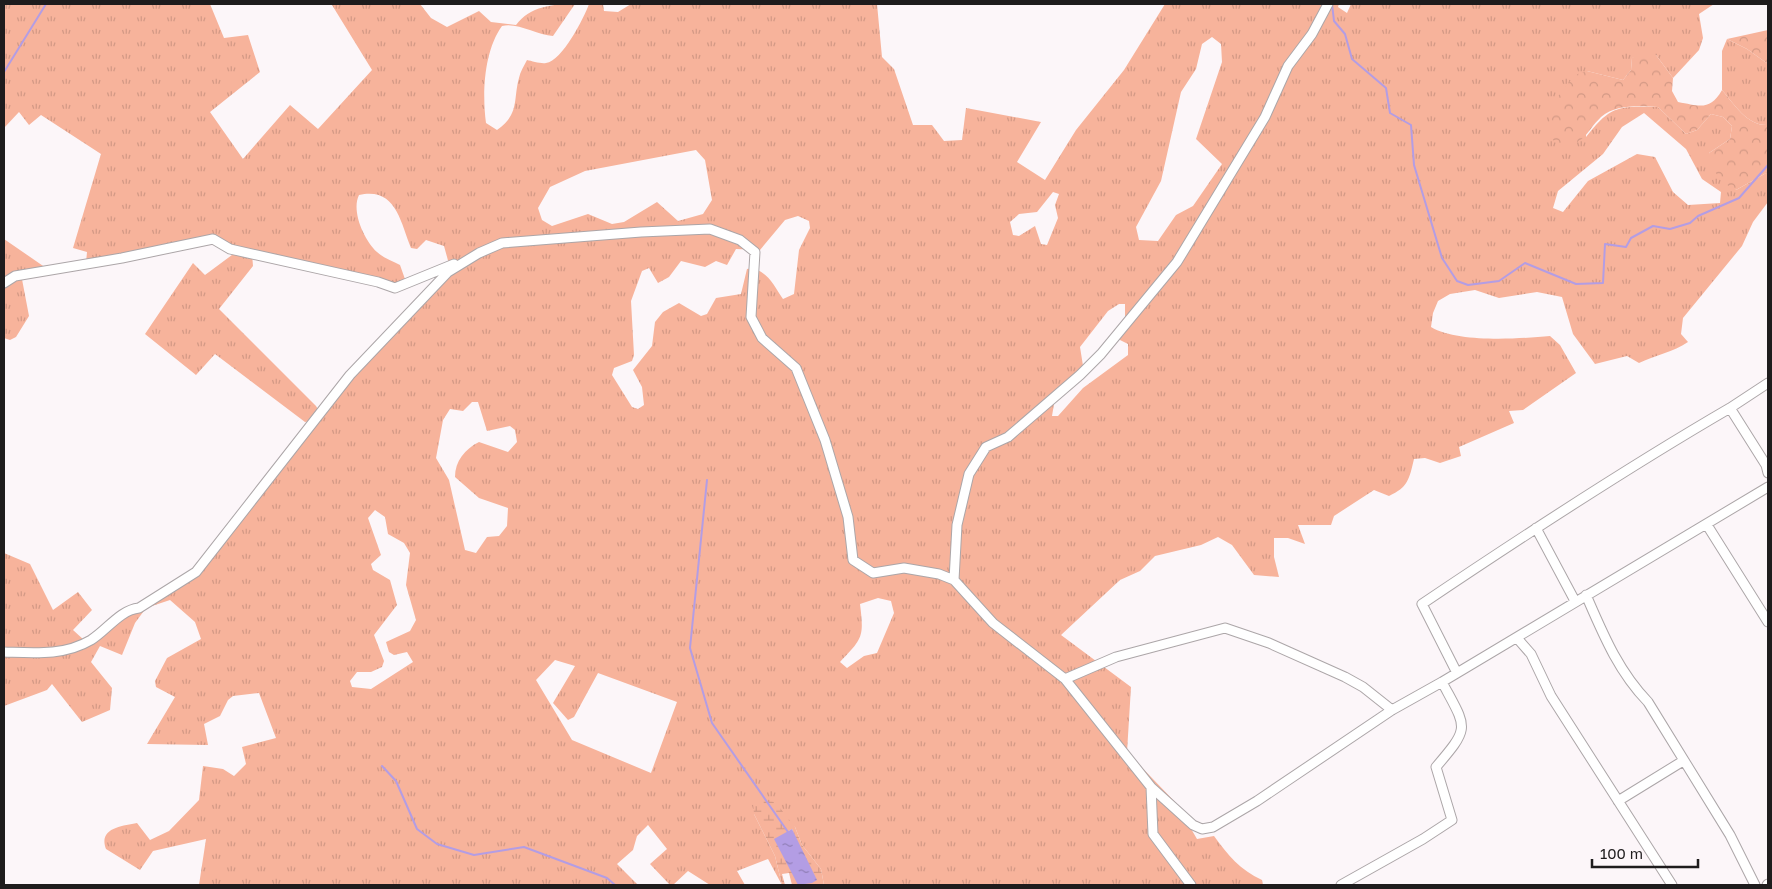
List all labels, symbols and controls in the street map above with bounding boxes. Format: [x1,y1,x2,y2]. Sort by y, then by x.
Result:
scale bar [1592,836,1698,868]
text: 100 m [1600,844,1643,862]

